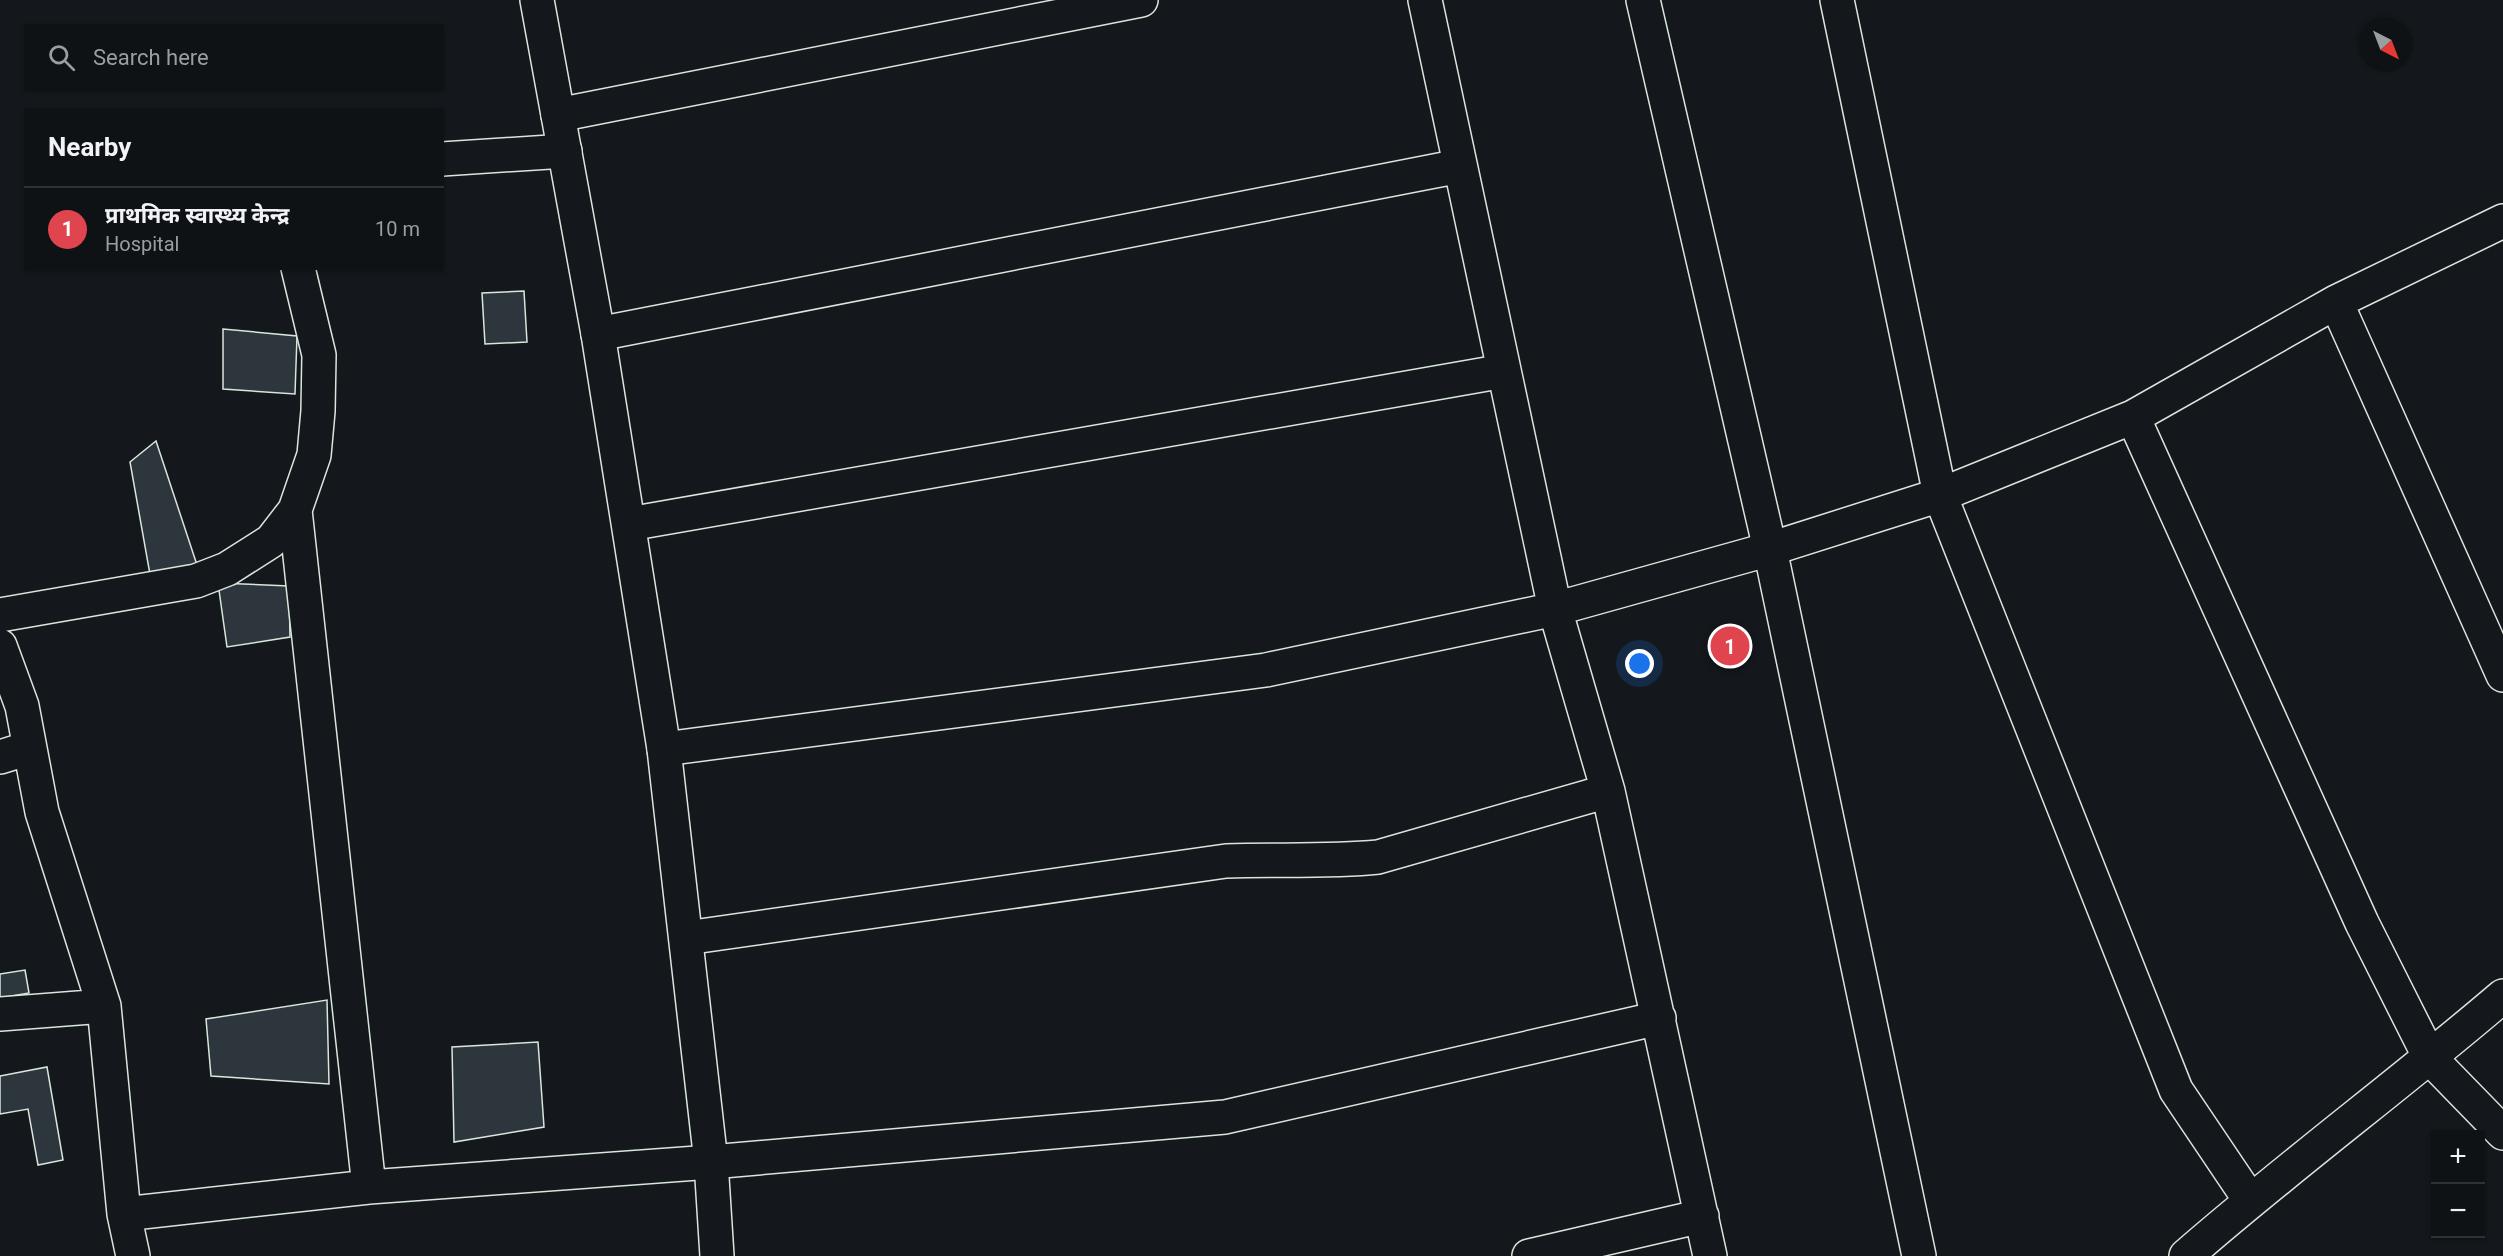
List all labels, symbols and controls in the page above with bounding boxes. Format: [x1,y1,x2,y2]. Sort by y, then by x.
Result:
north arrow [2359,18,2413,72]
search box [24,24,444,90]
icon: search [45,41,78,74]
text: Search here [93,45,209,70]
text: Nearby [48,132,131,162]
text: प्राथमिक स्वास्थ्य केन्द्र [105,203,289,228]
text: 1 [62,217,73,241]
text: 10 m [375,217,420,241]
text: Hospital [105,232,179,256]
pin: 1 [1710,624,1750,668]
your location [1625,649,1654,678]
map controls [2431,1130,2485,1238]
button: + [2431,1130,2485,1184]
button: − [2431,1184,2485,1238]

